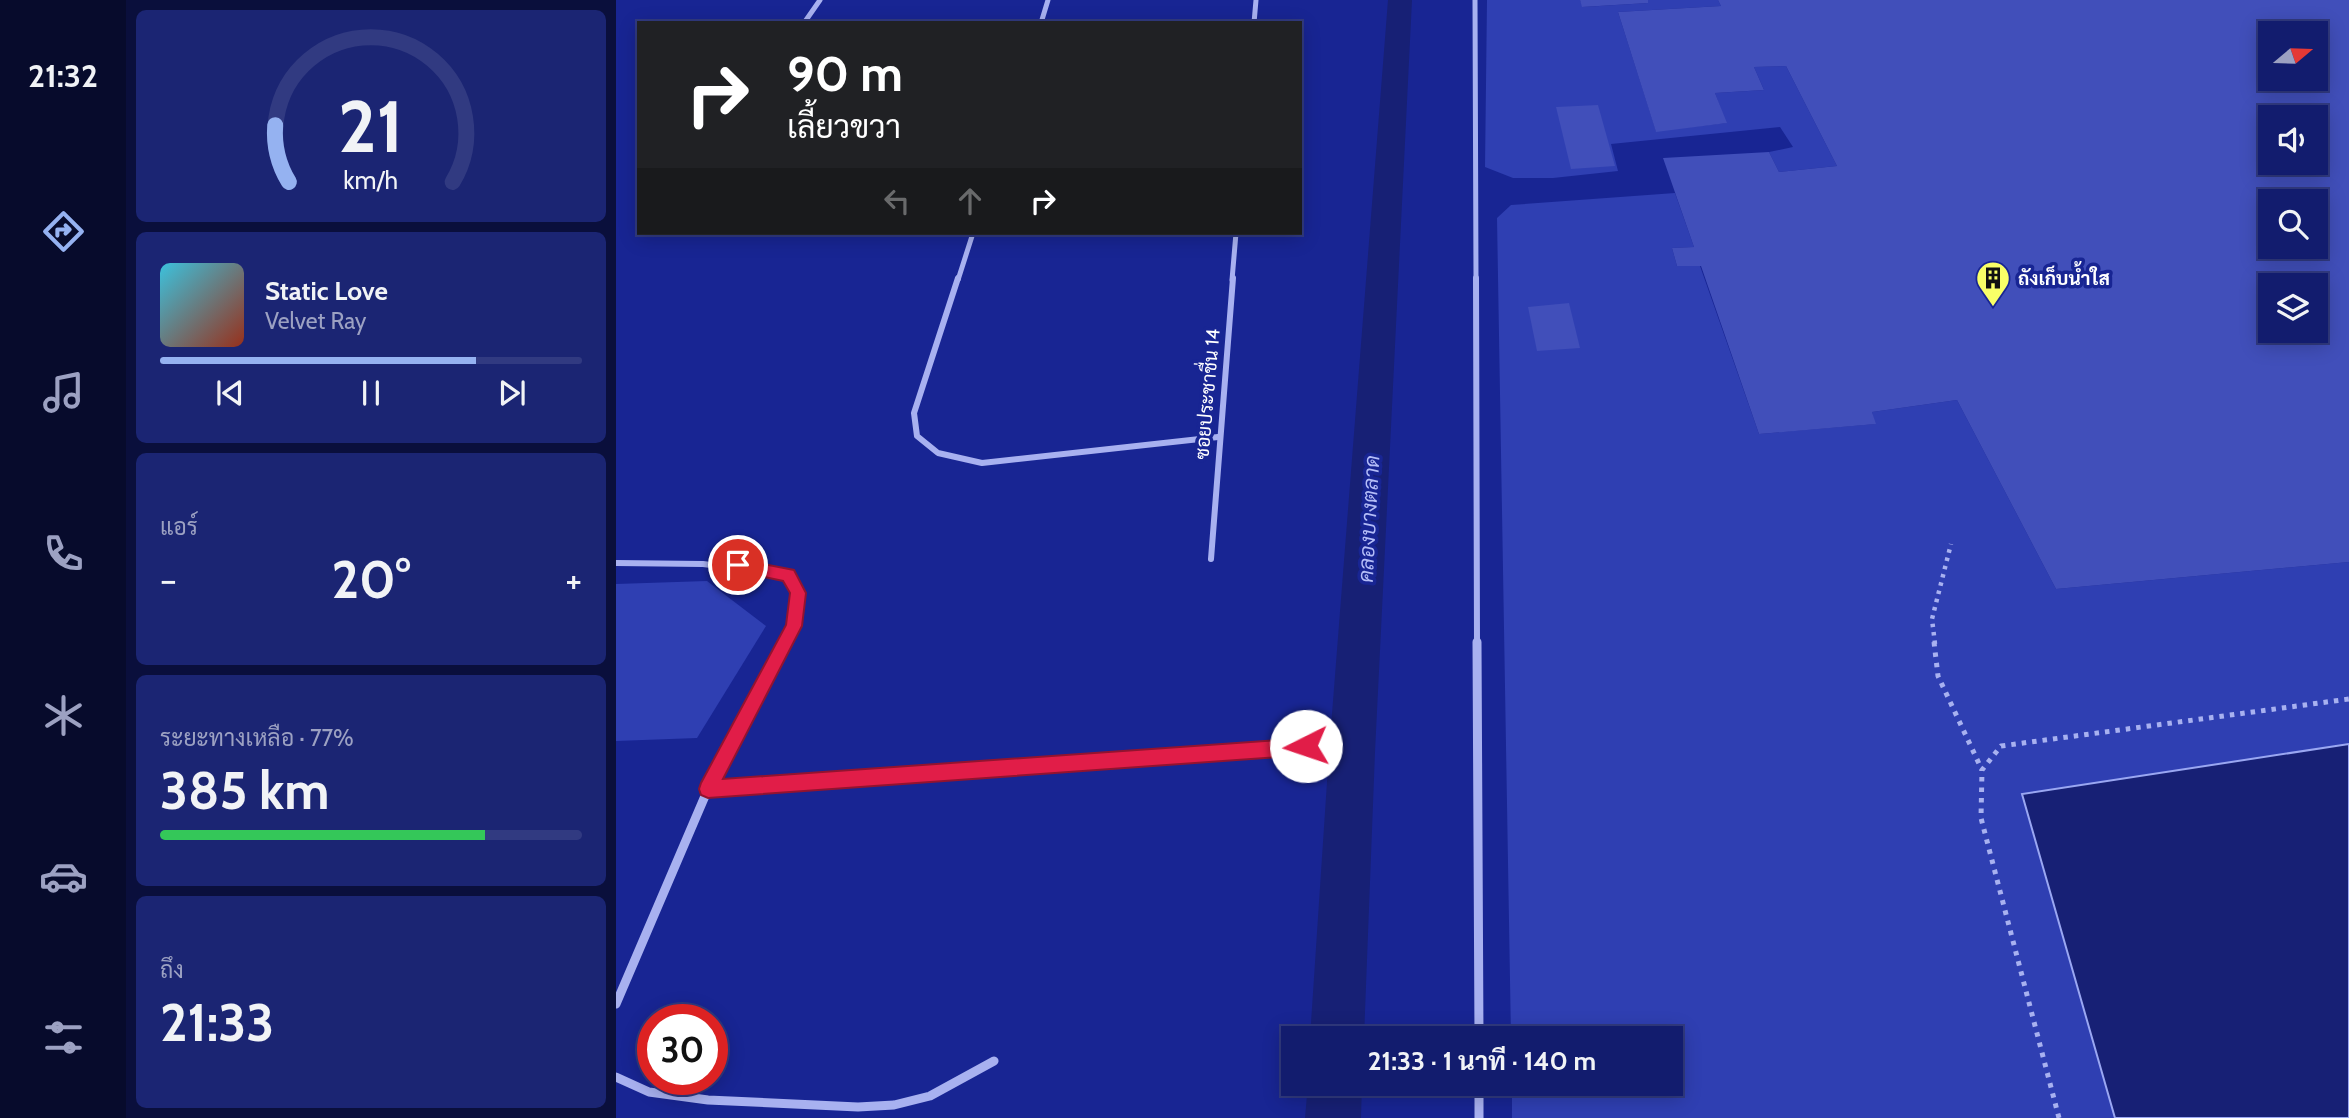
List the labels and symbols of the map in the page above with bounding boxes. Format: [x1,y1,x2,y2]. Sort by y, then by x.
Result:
north arrow [2258,21,2328,91]
building icon: ถังเก็บน้ำใส [1974,259,2012,308]
place label: ถังเก็บน้ำใส [2018,261,2110,290]
street label: ซอยประชาชื่น 14 [1184,327,1225,460]
water label: คลองบางตลาด [1353,455,1384,583]
pin [708,535,768,595]
position arrow [1269,709,1343,783]
speed limit sign: 30 [637,1004,728,1095]

